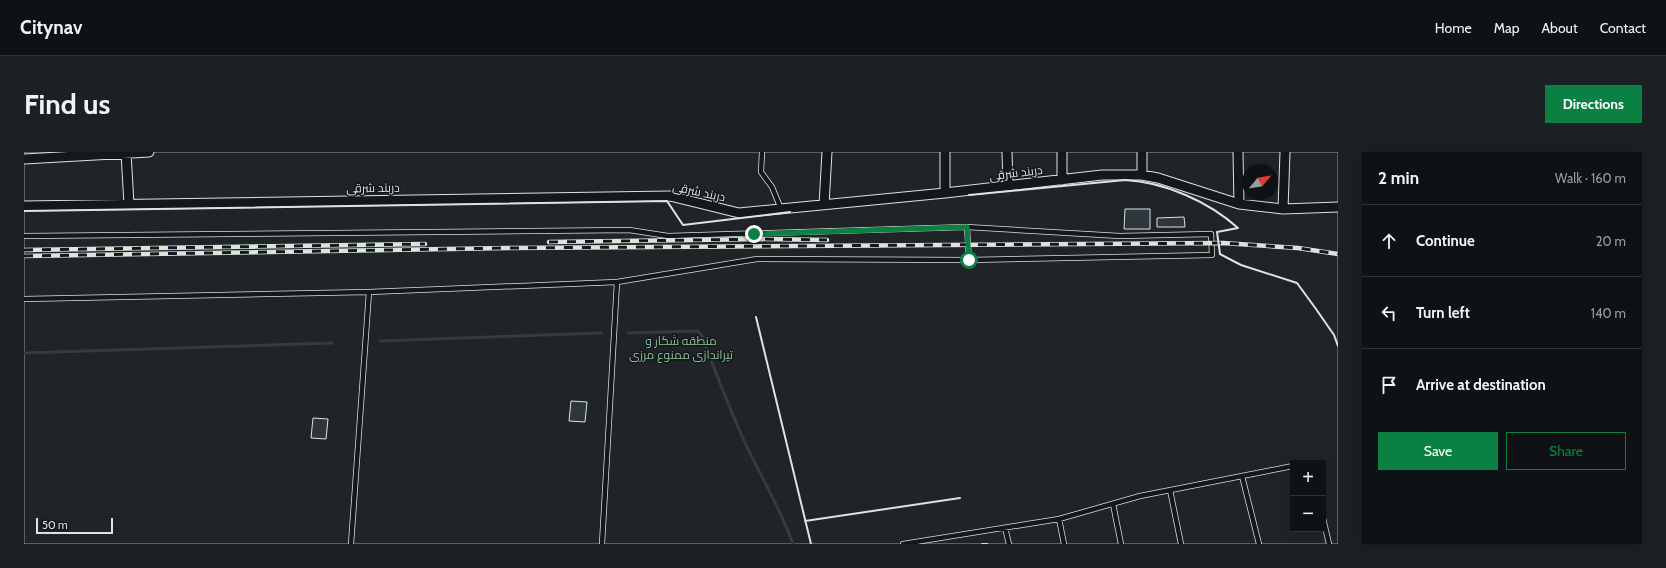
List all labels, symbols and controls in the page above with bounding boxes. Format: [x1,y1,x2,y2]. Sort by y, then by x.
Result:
text: Citynav [20,16,82,39]
text: Home [1435,19,1472,37]
text: Map [1494,19,1519,37]
text: About [1541,19,1578,37]
text: Contact [1600,19,1646,37]
button: Directions [1545,85,1642,123]
text: Find us [24,87,110,121]
street label: دربند شرقی [988,162,1044,183]
north arrow [1242,164,1278,200]
text: 2 min [1378,168,1419,188]
text: Walk · 160 m [1555,170,1626,186]
street label: دربند شرقی [671,179,727,204]
street label: دربند شرقی [346,180,400,195]
route end [745,225,763,243]
icon: ahead [1378,230,1400,252]
text: Continue [1416,232,1475,250]
text: 20 m [1596,233,1626,249]
route start [960,251,978,269]
icon: left [1378,302,1400,324]
text: Turn left [1416,304,1470,322]
text: 140 m [1591,305,1626,321]
park label: منطقه شکار و تیراندازی ممنوع مرزی [629,333,734,363]
icon: arrive [1378,374,1400,396]
text: Arrive at destination [1416,376,1546,394]
button: Save [1378,432,1498,470]
button: Share [1506,432,1626,470]
map controls [1290,460,1326,532]
button: + [1290,460,1326,496]
button: − [1290,496,1326,532]
scale bar [36,516,113,535]
text: 50 m [42,518,68,532]

